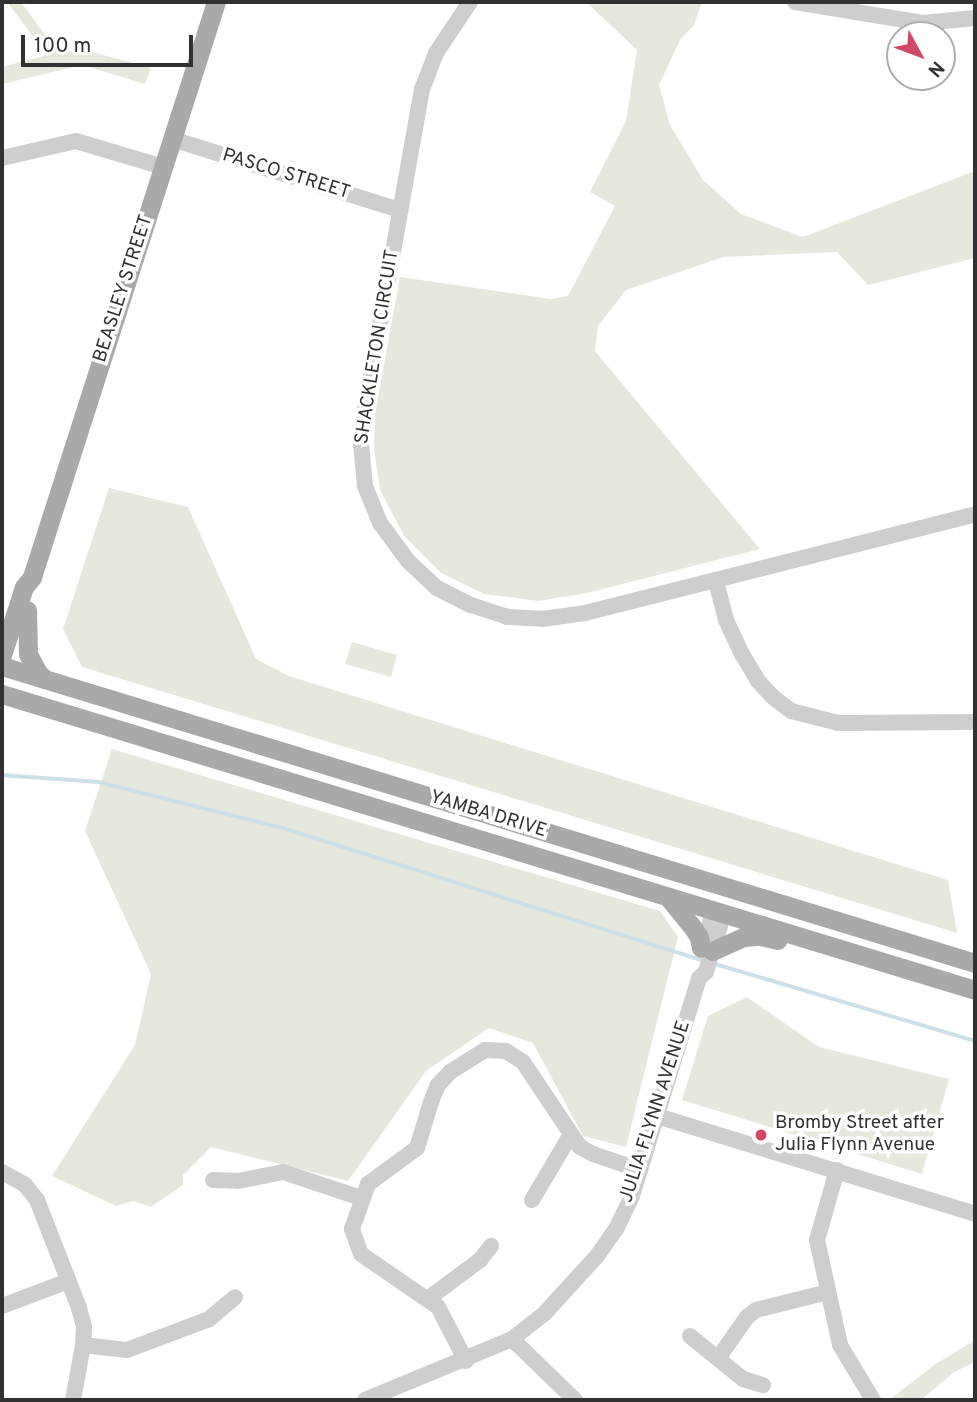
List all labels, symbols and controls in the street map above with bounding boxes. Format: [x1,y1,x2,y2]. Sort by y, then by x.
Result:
scale bar [24,21,196,65]
north arrow [886,21,956,91]
text: 100 m [34,33,91,60]
text: N [922,55,949,81]
street label: PASCO STREET [219,145,353,205]
street label: BEASLEY STREET [89,212,159,366]
street label: SHACKLETON CIRCUIT [351,248,405,446]
street label: YAMBA DRIVE [426,786,550,844]
street label: JULIA FLYNN AVENUE [616,1017,696,1207]
place label: Bromby Street after Julia Flynn Avenue [775,1113,944,1157]
marker: Bromby Street after Julia Flynn Avenue [753,1127,769,1143]

